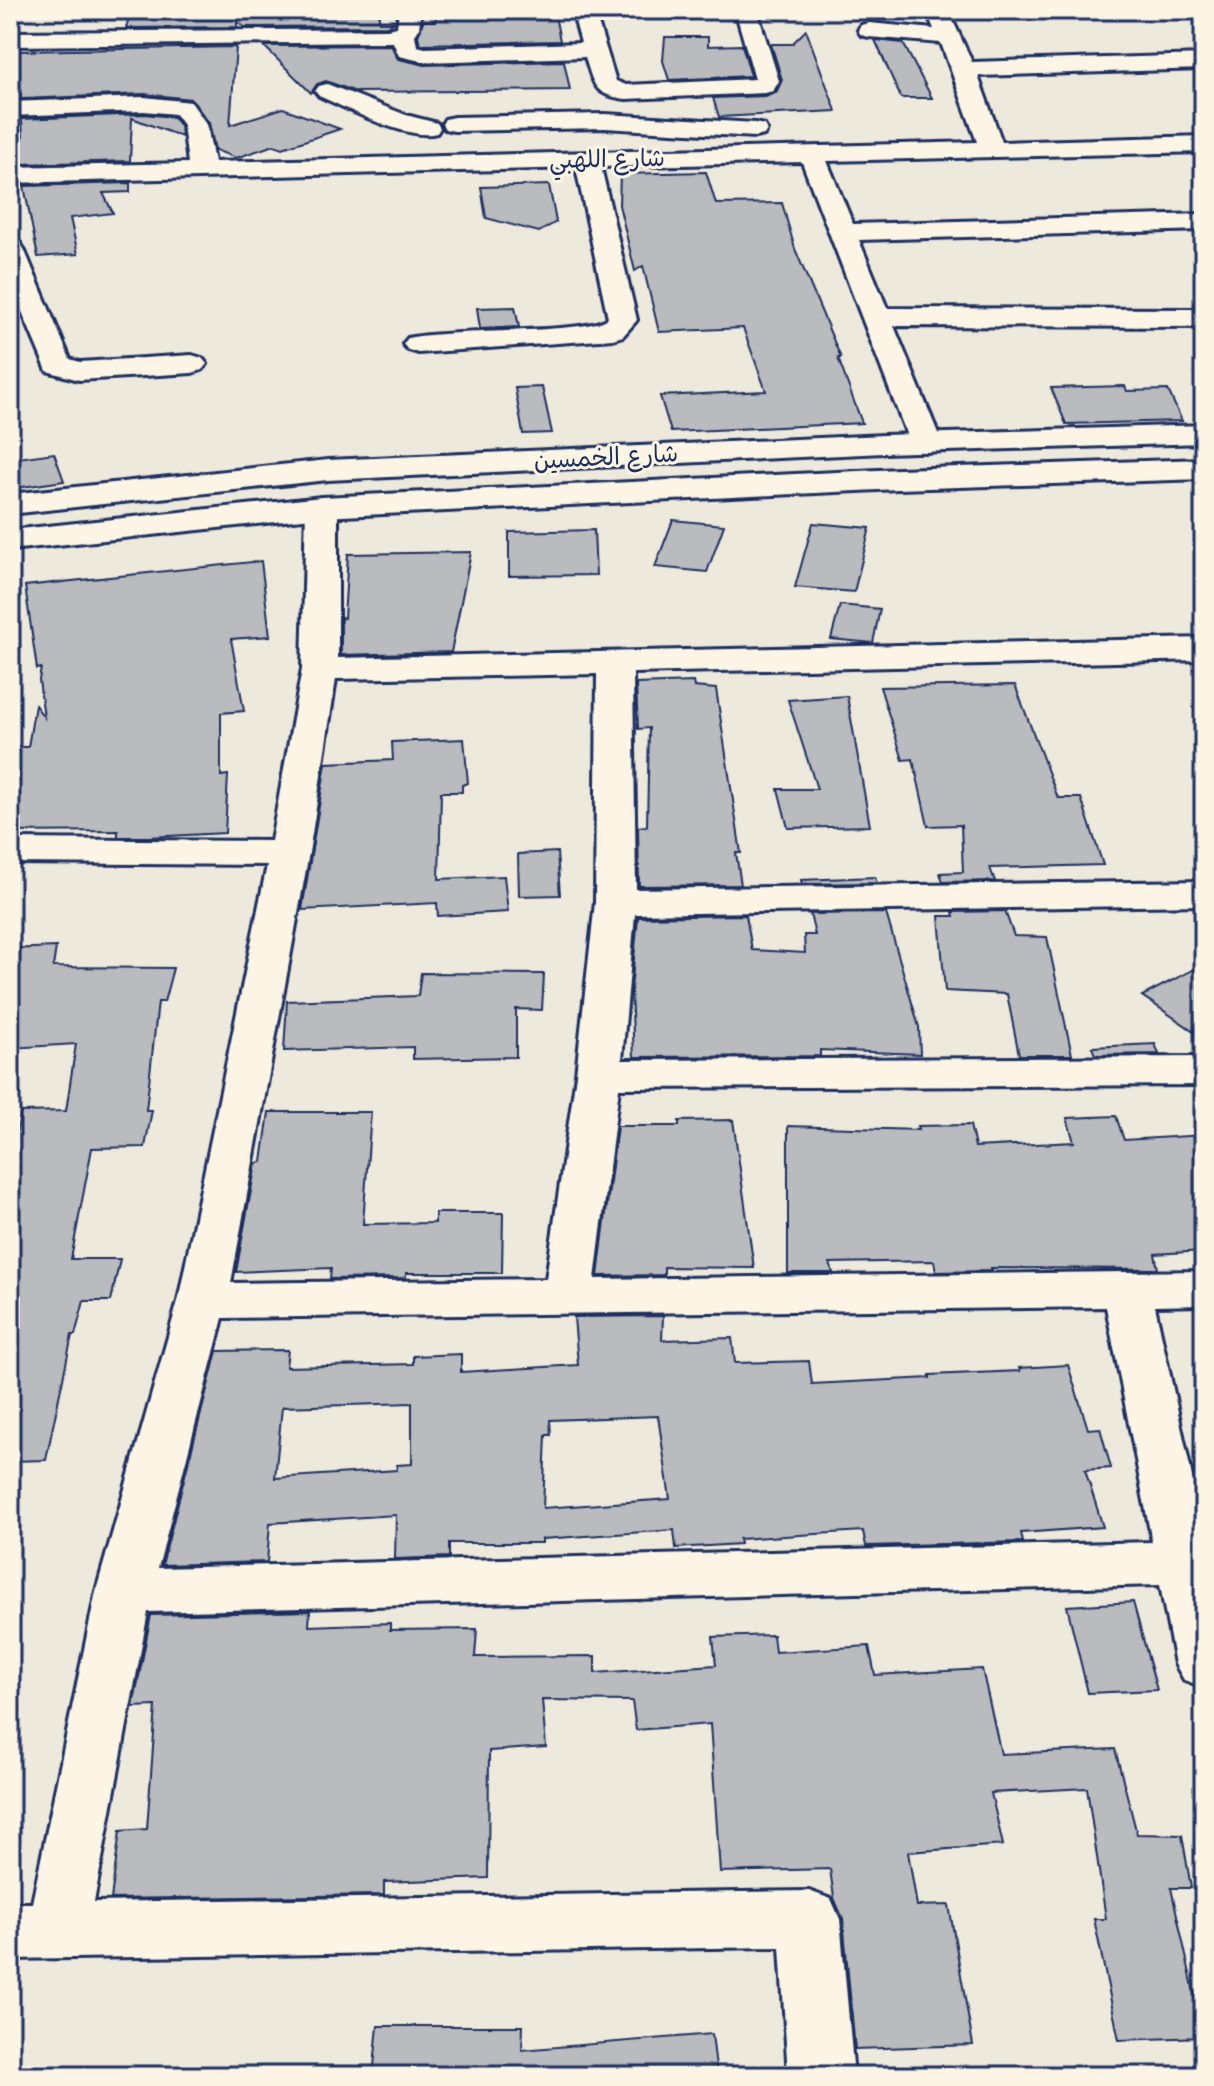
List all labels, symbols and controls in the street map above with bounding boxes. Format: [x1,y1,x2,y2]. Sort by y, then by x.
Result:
street label: شارع اللهبي [549,137,665,181]
street label: شارع الخمسين [533,432,679,482]

